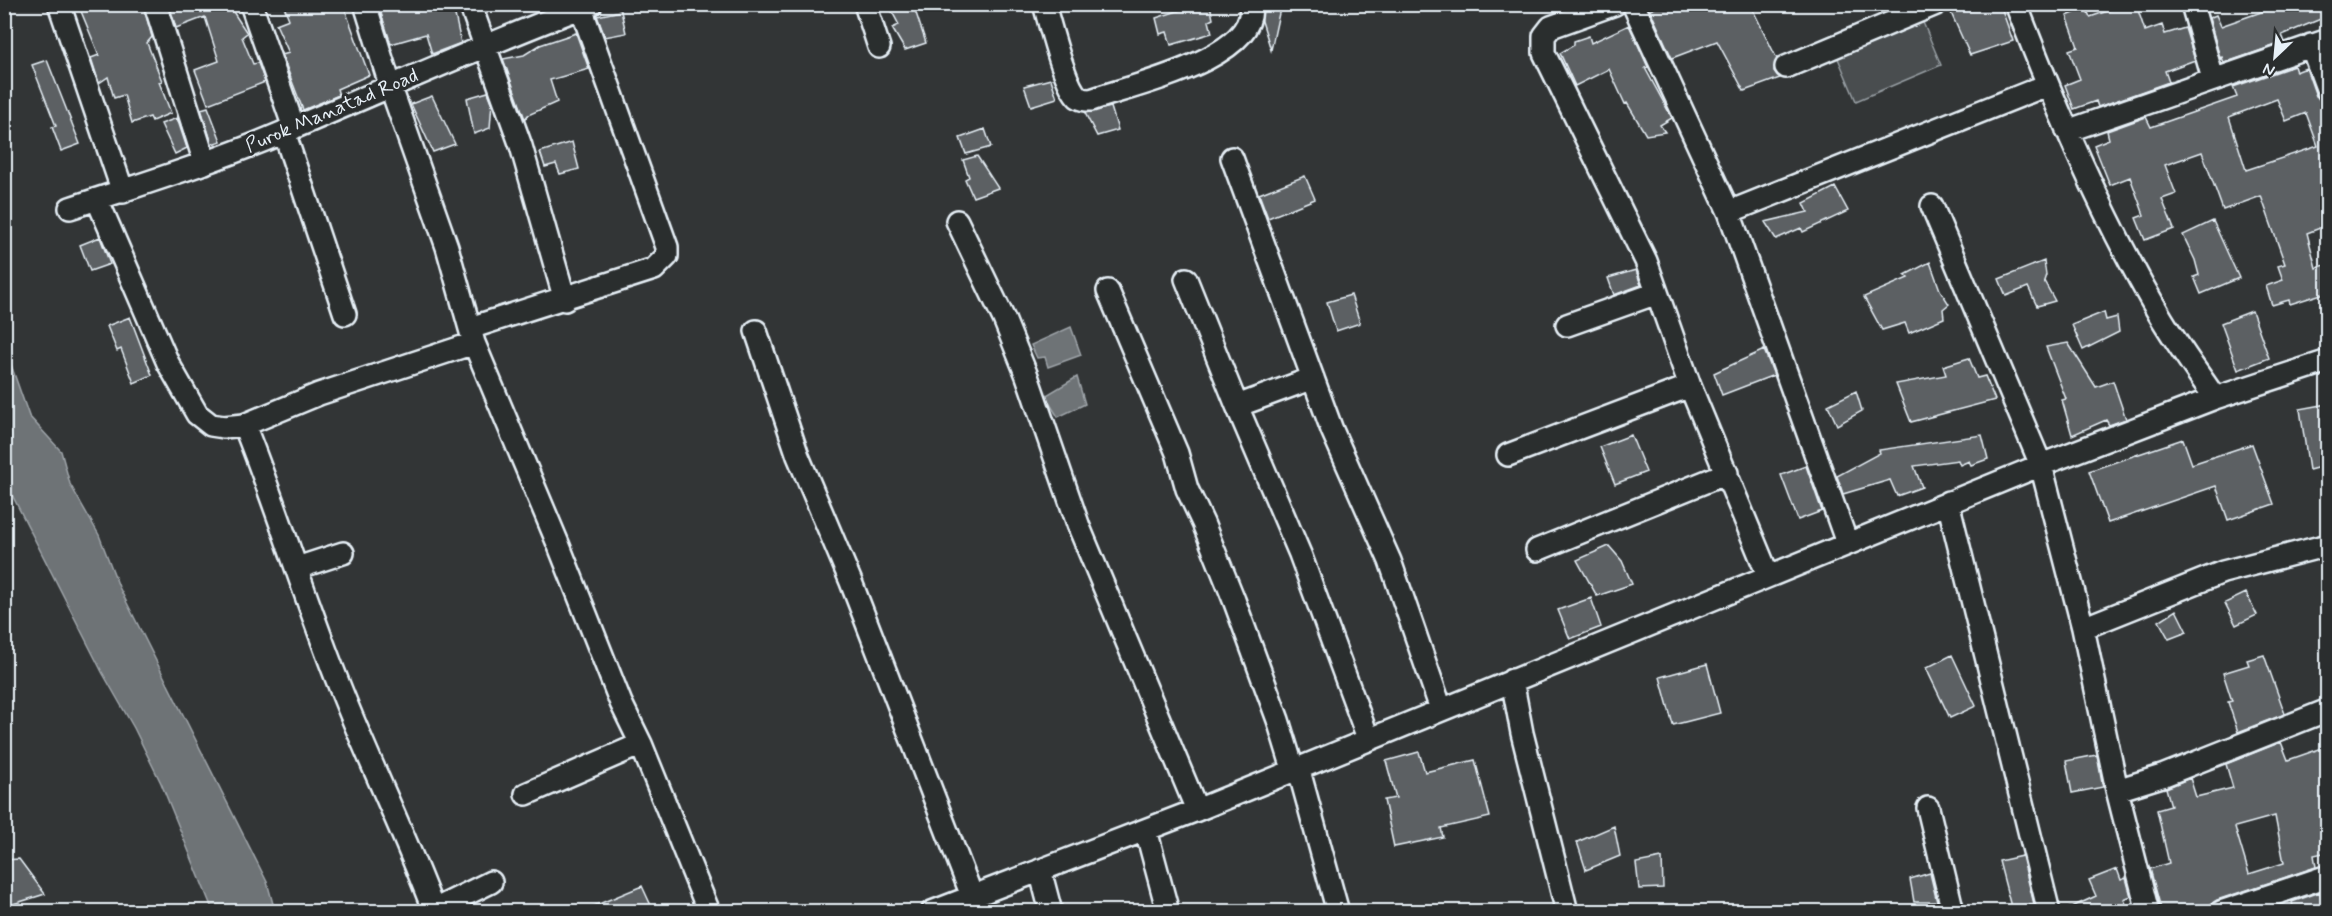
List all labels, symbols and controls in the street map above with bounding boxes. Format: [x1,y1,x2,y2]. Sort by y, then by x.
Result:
north arrow [2245,27,2305,87]
text: N [2260,57,2278,81]
street label: Purok Manatad Road [241,62,423,160]

